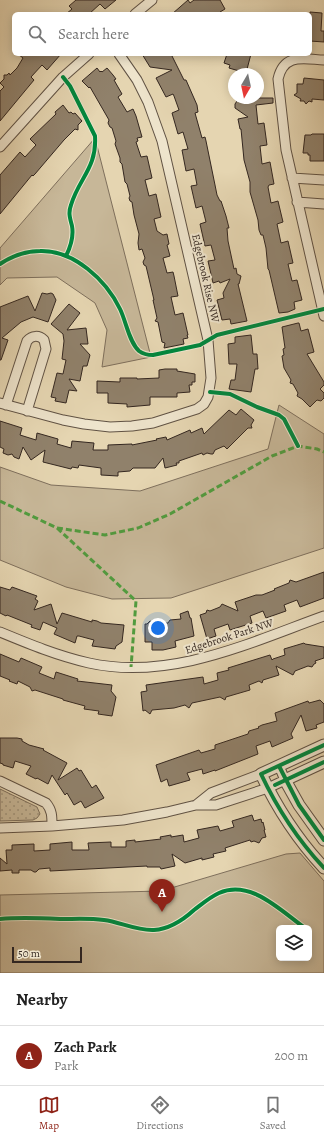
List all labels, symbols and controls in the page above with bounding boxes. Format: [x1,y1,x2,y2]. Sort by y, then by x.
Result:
search box [12,12,312,56]
icon: search [26,23,48,45]
text: Search here [58,24,129,44]
north arrow [228,68,264,104]
street label: Edgebrook Rise NW [188,232,223,325]
street label: Edgebrook Park NW [183,615,276,658]
your location [148,618,168,638]
pin: A [149,879,175,912]
map controls [276,925,312,961]
button: layers [276,925,312,961]
scale bar [12,945,82,964]
text: 50 m [18,946,40,961]
text: Nearby [16,988,67,1011]
text: Zach Park [54,1037,116,1057]
text: A [25,1047,33,1064]
text: 200 m [275,1047,308,1064]
text: Park [54,1057,78,1074]
tab: Map [38,1094,60,1133]
tab: Directions [136,1094,184,1133]
tab: Saved [260,1094,286,1133]

